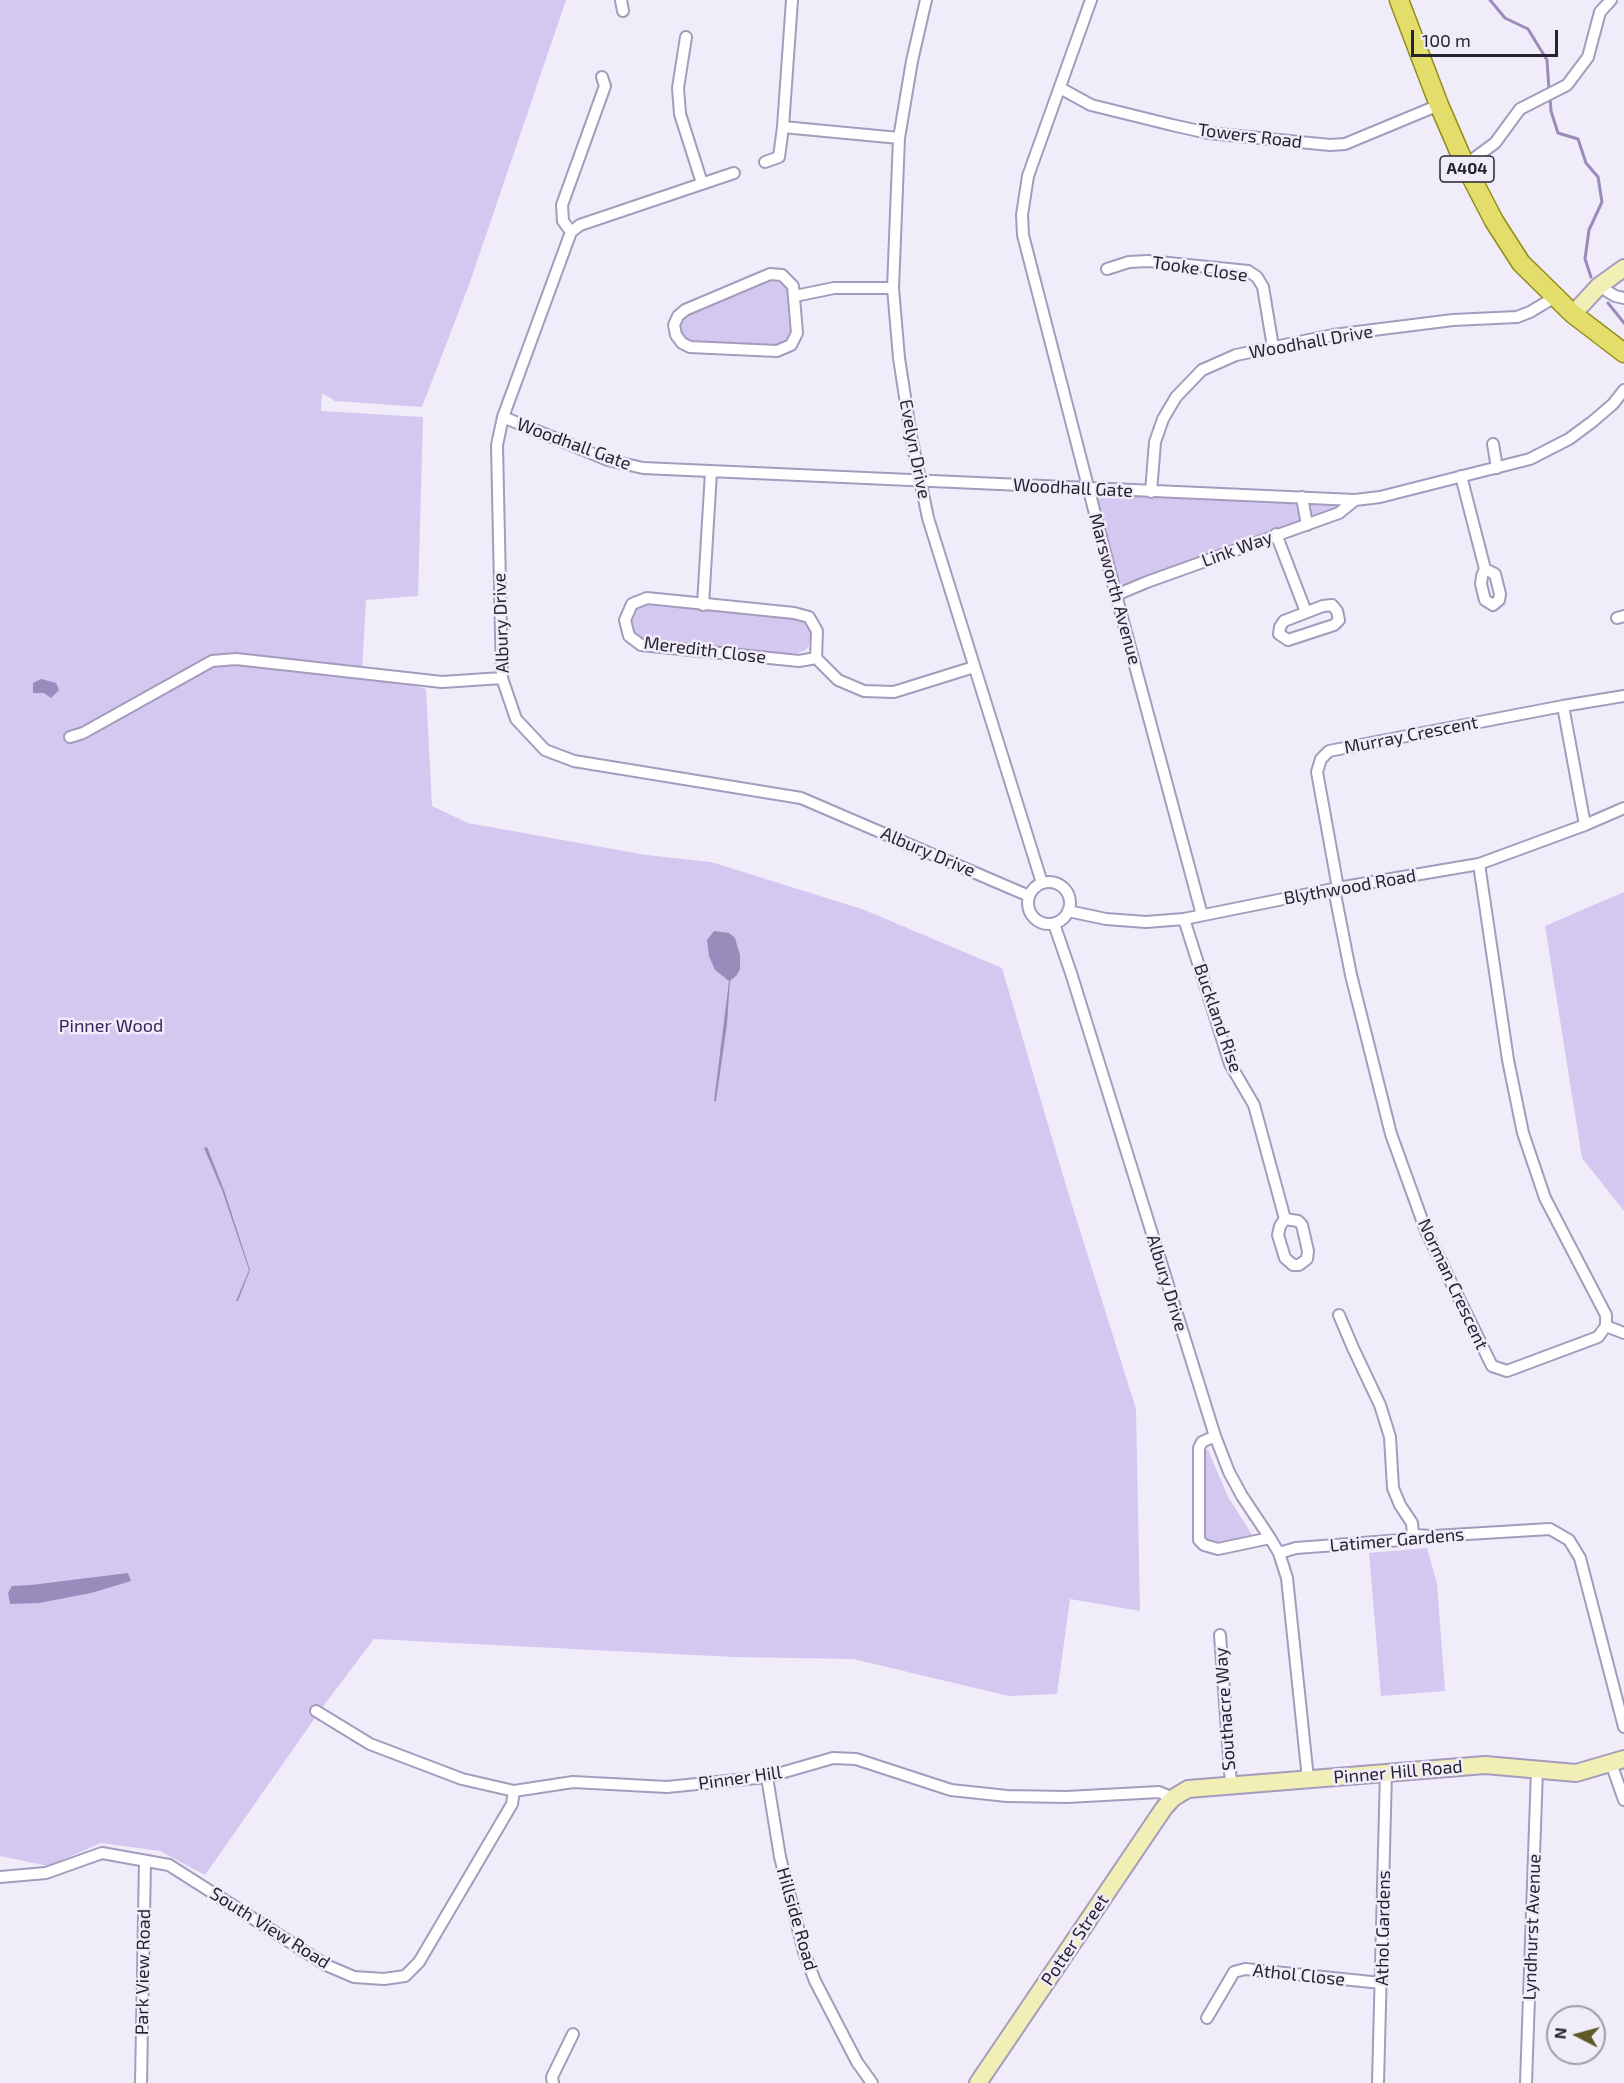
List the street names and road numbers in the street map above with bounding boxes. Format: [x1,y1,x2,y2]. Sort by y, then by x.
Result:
street label: Towers Road [1197,119,1303,153]
road number: A404 [1440,156,1494,182]
street label: Tooke Close [1151,252,1249,286]
street label: Woodhall Drive [1247,320,1375,364]
street label: Evelyn Drive [895,397,935,501]
street label: Woodhall Gate [514,413,634,475]
street label: Woodhall Gate [1012,474,1134,502]
street label: Marsworth Avenue [1084,511,1146,667]
street label: Link Way [1199,526,1275,572]
street label: Albury Drive [488,572,514,674]
street label: Meredith Close [643,632,767,668]
street label: Murray Crescent [1342,711,1480,759]
street label: Albury Drive [878,822,978,882]
street label: Blythwood Road [1282,865,1418,909]
street label: Buckland Rise [1189,961,1247,1075]
street label: Norman Crescent [1413,1215,1493,1353]
street label: Albury Drive [1142,1232,1192,1334]
street label: Latimer Gardens [1329,1523,1465,1557]
street label: Southacre Way [1210,1647,1240,1771]
street label: Pinner Hill Road [1333,1756,1463,1788]
street label: Pinner Hill [697,1761,783,1795]
street label: Lyndhurst Avenue [1519,1853,1545,2001]
street label: Hillside Road [772,1865,822,1973]
street label: Athol Gardens [1371,1870,1395,1986]
street label: South View Road [206,1882,334,1974]
street label: Potter Street [1037,1890,1113,1990]
street label: Park View Road [131,1909,155,2035]
street label: Athol Close [1252,1959,1346,1991]

